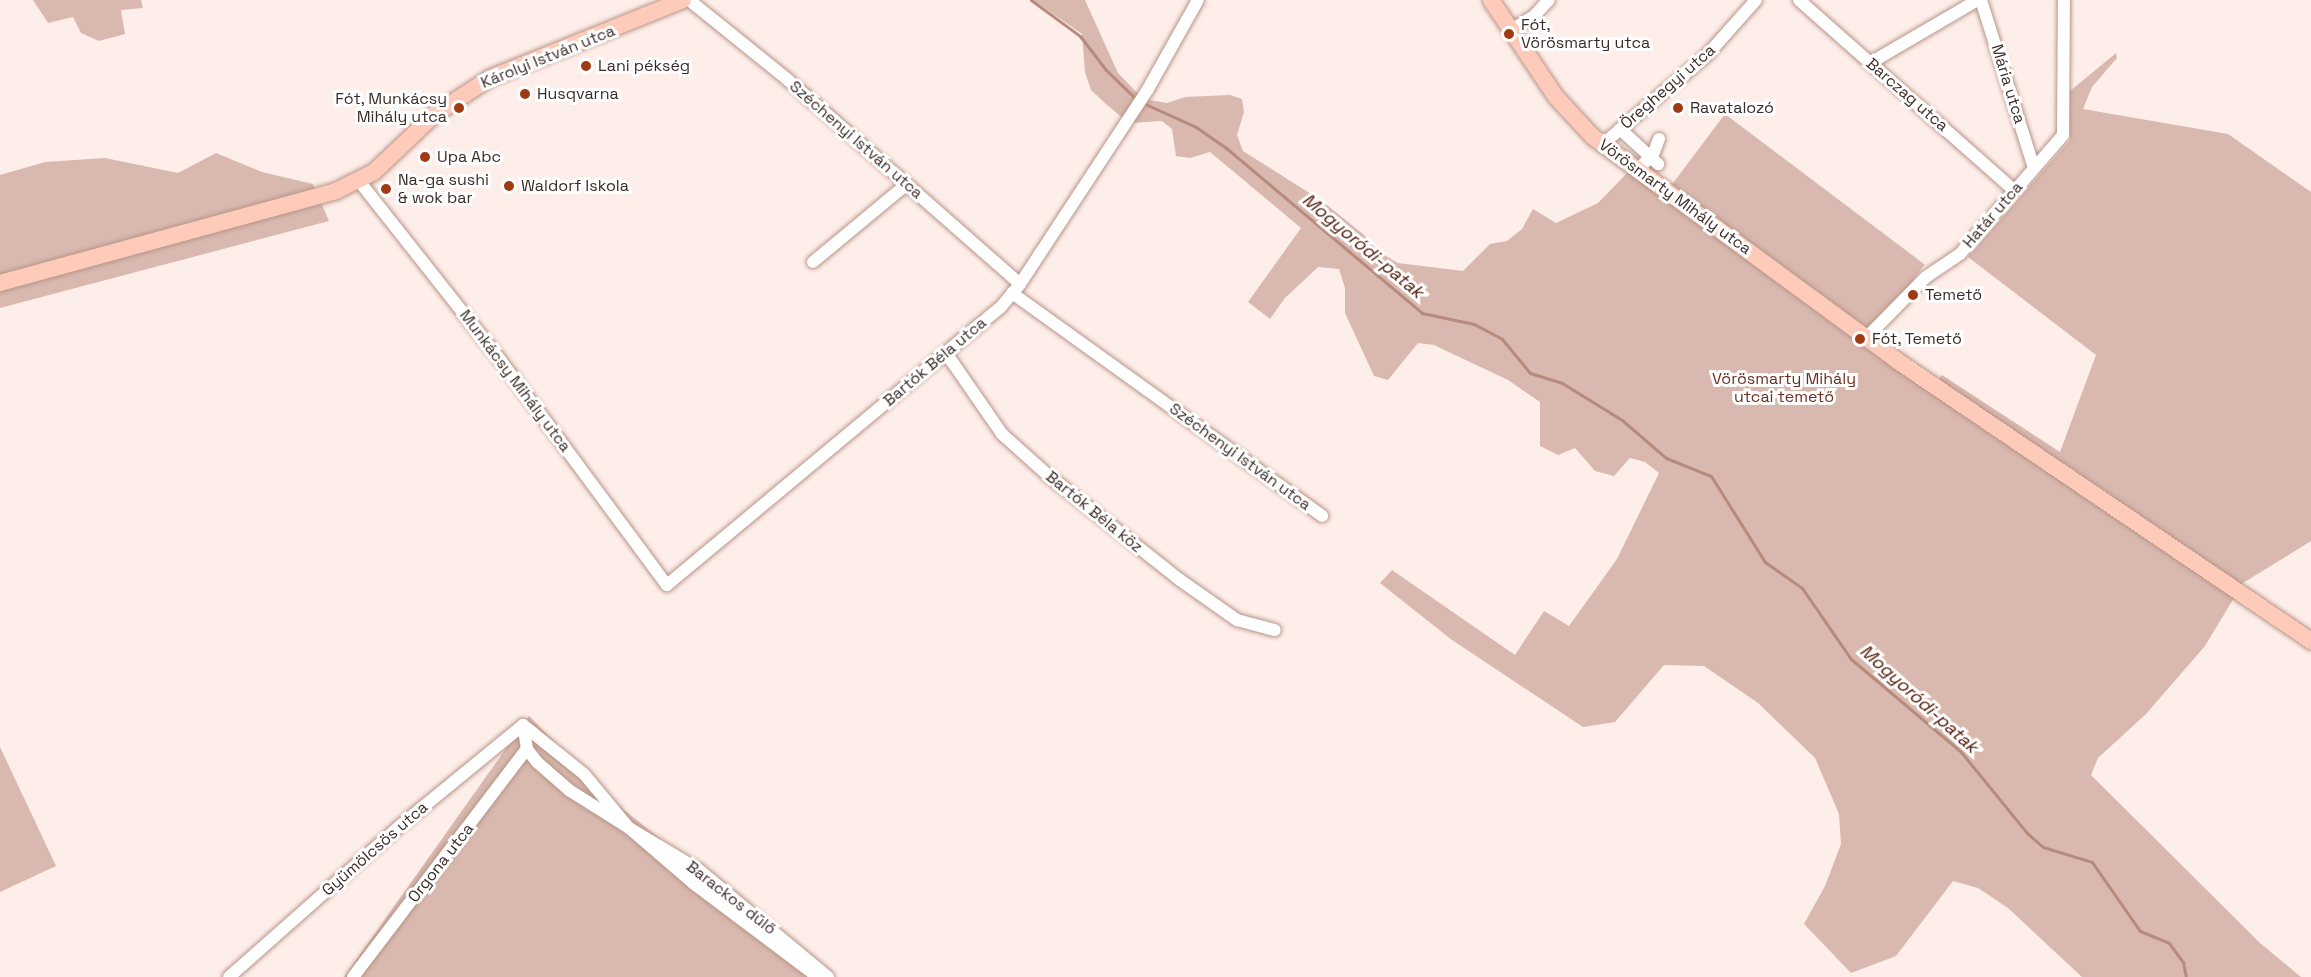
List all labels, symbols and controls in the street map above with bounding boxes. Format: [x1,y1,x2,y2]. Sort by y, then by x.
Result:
place label: Fót, Vörösmarty utca [1521,15,1650,53]
street label: Károlyi István utca [478,21,618,93]
marker: Fót, Vörösmarty utca [1502,27,1516,41]
street label: Öreghegyi utca [1617,41,1719,133]
street label: Mária utca [1987,42,2029,126]
street label: Barczag utca [1862,54,1952,136]
place label: Lani pékség [598,56,690,76]
marker: Lani pékség [579,59,593,73]
street label: Széchenyi István utca [785,77,927,203]
place label: Husqvarna [537,84,619,104]
marker: Husqvarna [518,87,532,101]
place label: Fót, Munkácsy Mihály utca [335,89,447,127]
place label: Ravatalozó [1690,98,1774,118]
marker: Fót, Munkácsy Mihály utca [452,101,466,115]
marker: Ravatalozó [1671,101,1685,115]
street label: Vörösmarty Mihály utca [1595,135,1755,259]
place label: Upa Abc [437,147,501,167]
marker: Upa Abc [418,150,432,164]
place label: Na-ga sushi & wok bar [398,170,489,208]
place label: Waldorf Iskola [521,176,629,196]
street label: Határ utca [1959,178,2027,252]
marker: Waldorf Iskola [502,179,516,193]
marker: Na-ga sushi & wok bar [379,182,393,196]
water label: Mogyoródi-patak [1298,189,1428,303]
place label: Temető [1925,285,1982,305]
marker: Temető [1906,288,1920,302]
street label: Munkácsy Mihály utca [455,306,575,456]
street label: Bartók Béla utca [880,313,990,411]
place label: Fót, Temető [1872,329,1963,349]
marker: Fót, Temető [1853,332,1867,346]
park label: Vörösmarty Mihály utcai temető [1712,369,1856,407]
street label: Széchenyi István utca [1165,399,1315,515]
street label: Bartók Béla köz [1042,467,1146,557]
water label: Mogyoródi-patak [1855,640,1983,758]
street label: Gyümölcsös utca [318,798,432,900]
street label: Orgona utca [404,820,478,906]
street label: Barackos dűlő [682,857,780,939]

